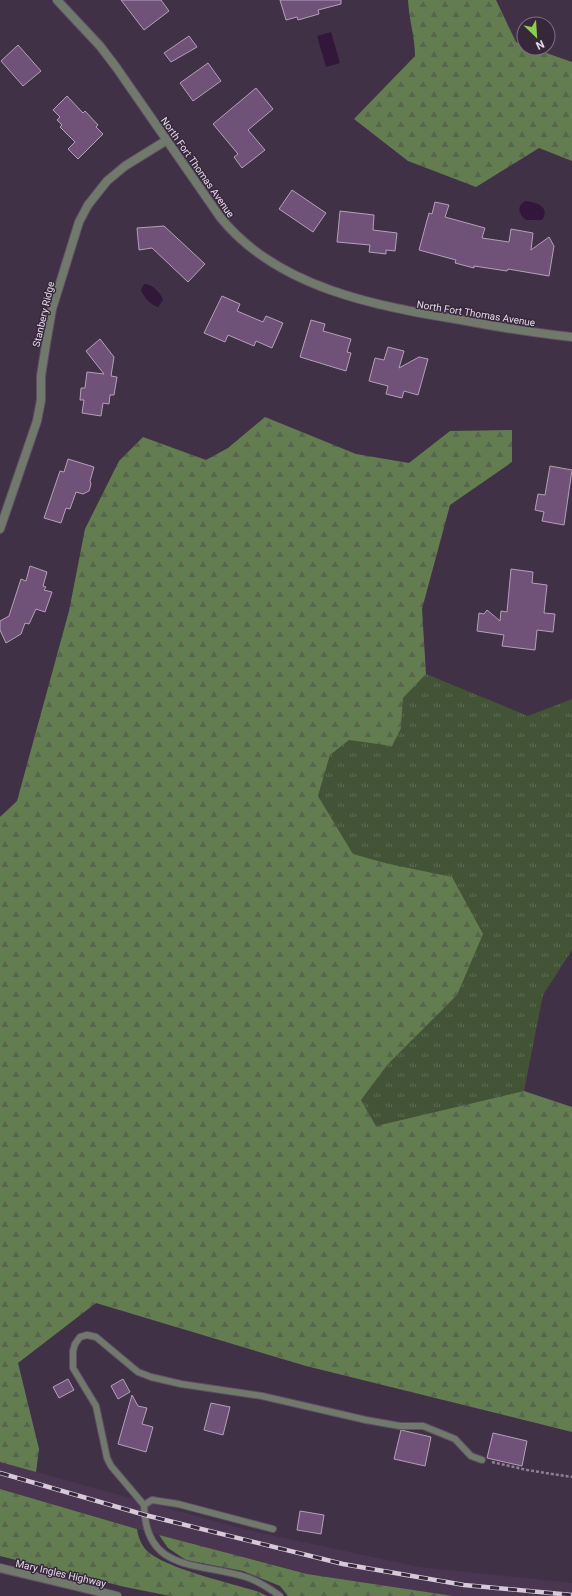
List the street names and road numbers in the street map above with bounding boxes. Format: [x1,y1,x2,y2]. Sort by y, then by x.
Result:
street label: North Fort Thomas Avenue [159,115,236,220]
street label: Stanbery Ridge [31,280,56,348]
street label: North Fort Thomas Avenue [416,299,536,328]
street label: Mary Ingles Highway [15,1558,107,1589]

